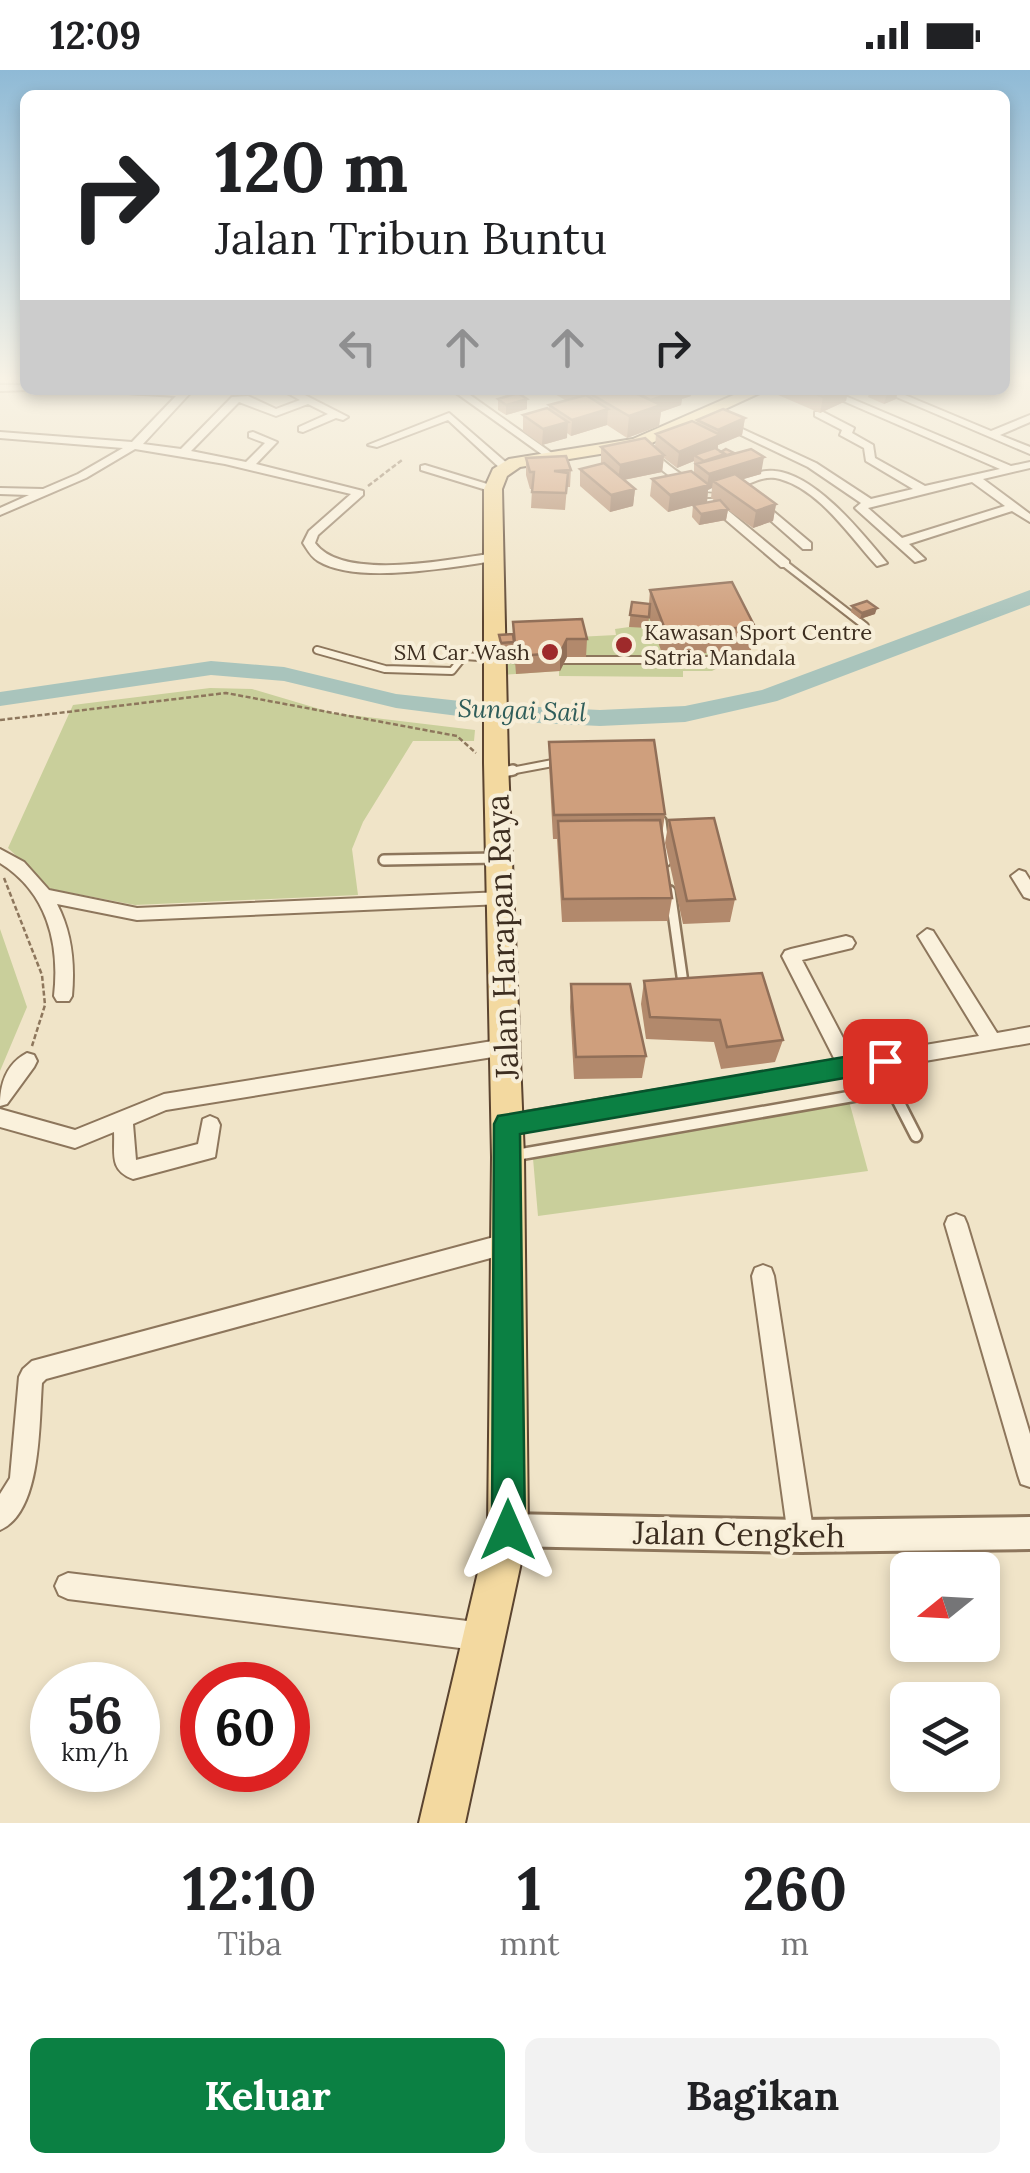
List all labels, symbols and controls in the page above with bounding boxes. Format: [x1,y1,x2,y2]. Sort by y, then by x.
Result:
text: 12:09 [50,11,141,59]
text: 120 m [215,122,408,211]
icon: right [50,130,180,260]
text: Jalan Tribun Buntu [215,209,607,266]
icon: left [330,320,385,375]
icon: ahead [435,320,490,375]
icon: ahead [540,320,595,375]
icon: right [645,320,700,375]
place label: Kawasan Sport Centre Satria Mandala [644,618,872,671]
marker: Kawasan Sport Centre Satria Mandala [613,634,635,656]
place label: SM Car Wash [394,638,530,666]
marker: SM Car Wash [539,641,561,663]
water label: Sungai Sail [457,692,587,728]
street label: Jalan Harapan Raya [477,794,528,1081]
pin [843,1019,928,1104]
icon: arrive [858,1034,913,1089]
position arrow [456,1478,560,1582]
street label: Jalan Cengkeh [632,1512,845,1556]
north arrow [890,1552,1000,1662]
map controls [890,1552,1000,1792]
speed limit sign: 60 [180,1662,310,1792]
button: layers [890,1682,1000,1792]
text: 56 [67,1683,123,1747]
text: km/h [61,1736,129,1768]
text: 12:10 [183,1850,317,1926]
text: 1 [517,1850,542,1926]
text: 260 [743,1850,847,1926]
text: Tiba [217,1923,282,1964]
text: mnt [500,1923,560,1964]
text: m [781,1923,809,1964]
button: Keluar [30,2038,505,2153]
button: Bagikan [525,2038,1000,2153]

